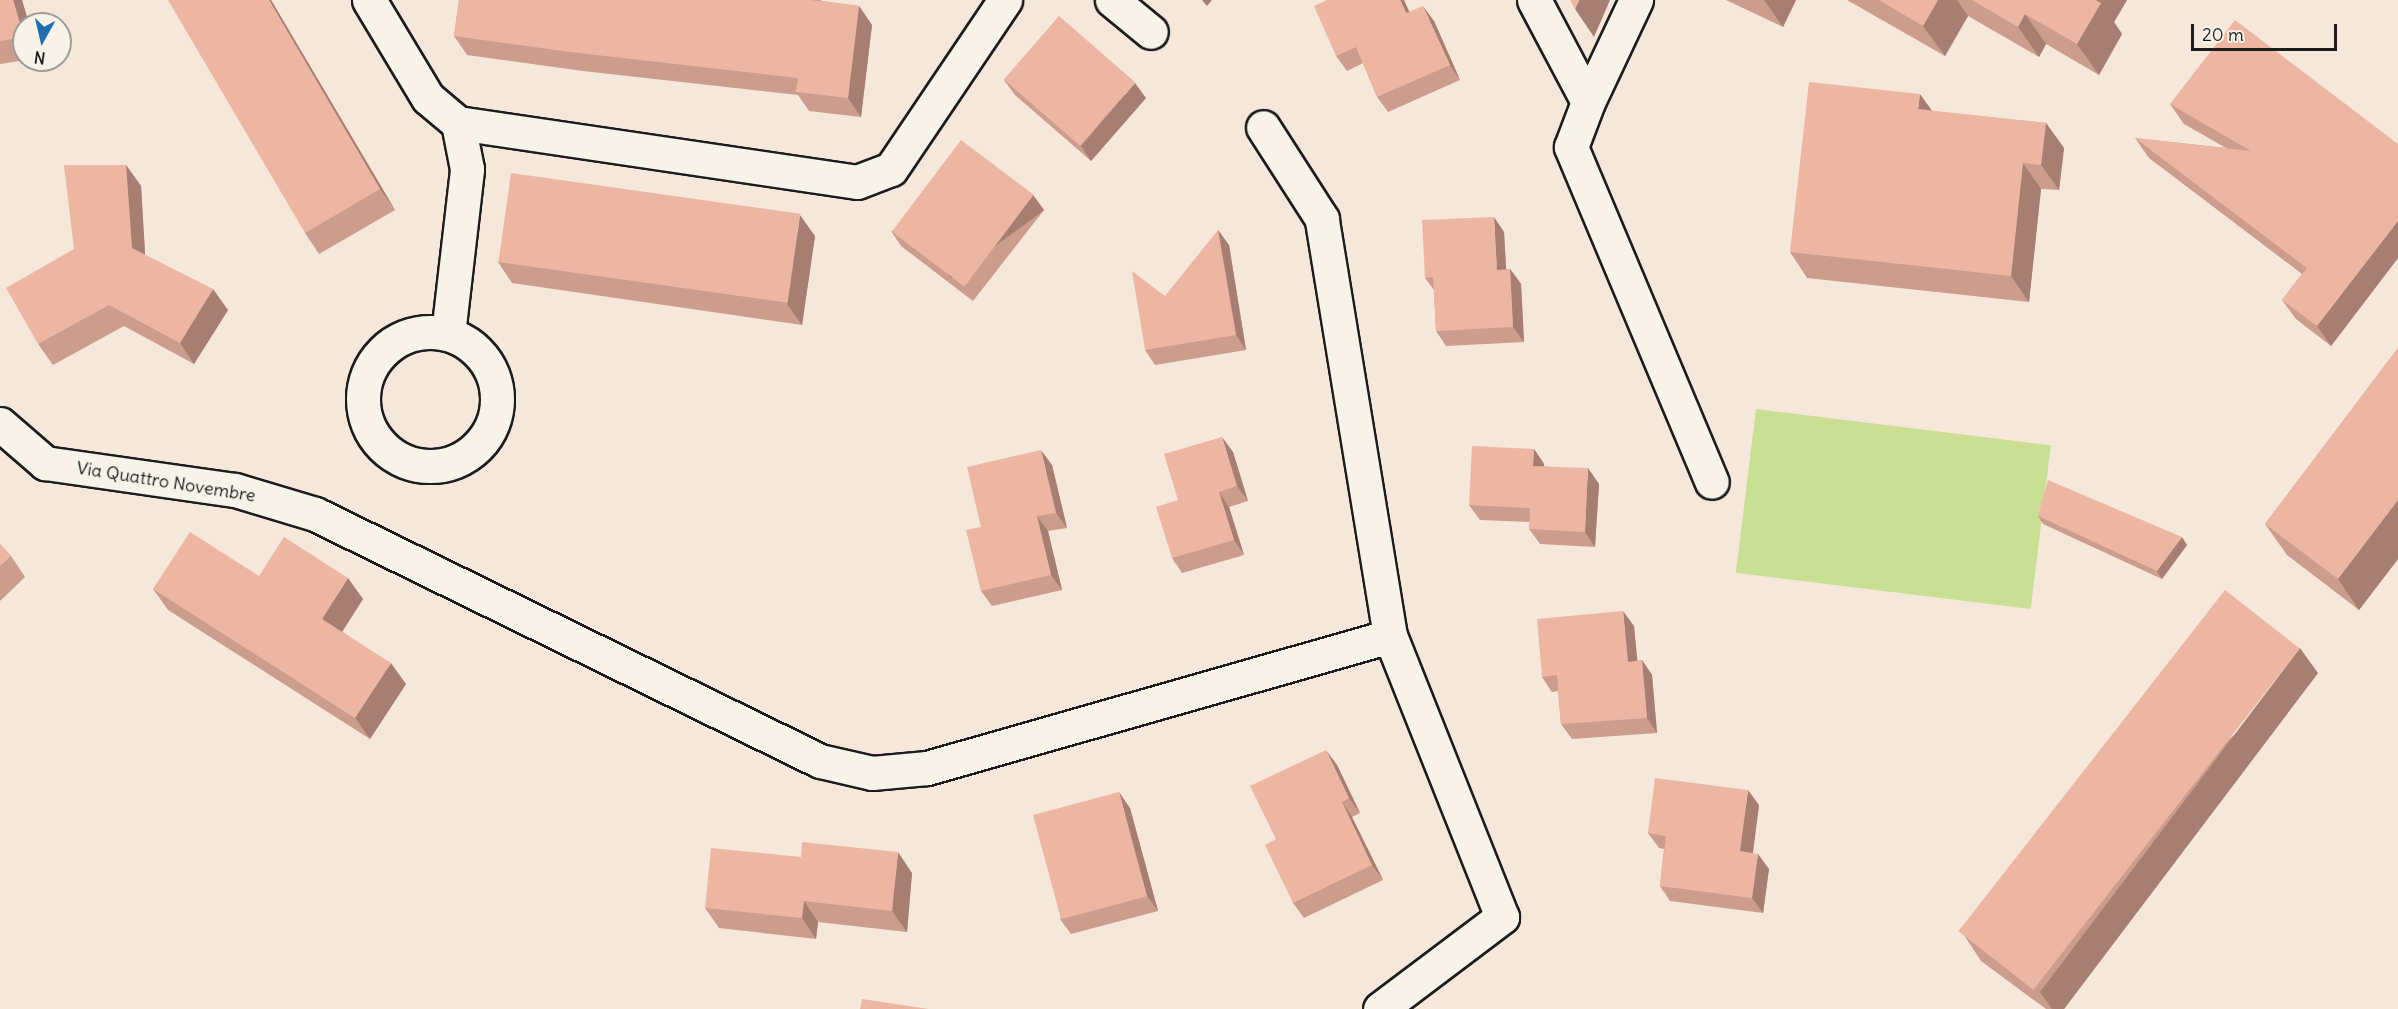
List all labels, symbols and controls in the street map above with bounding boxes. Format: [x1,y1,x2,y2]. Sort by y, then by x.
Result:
north arrow [12,12,72,72]
scale bar [2194,12,2340,50]
text: 20 m [2202,23,2244,46]
text: N [33,47,47,69]
street label: Via Quattro Novembre [75,457,257,507]

